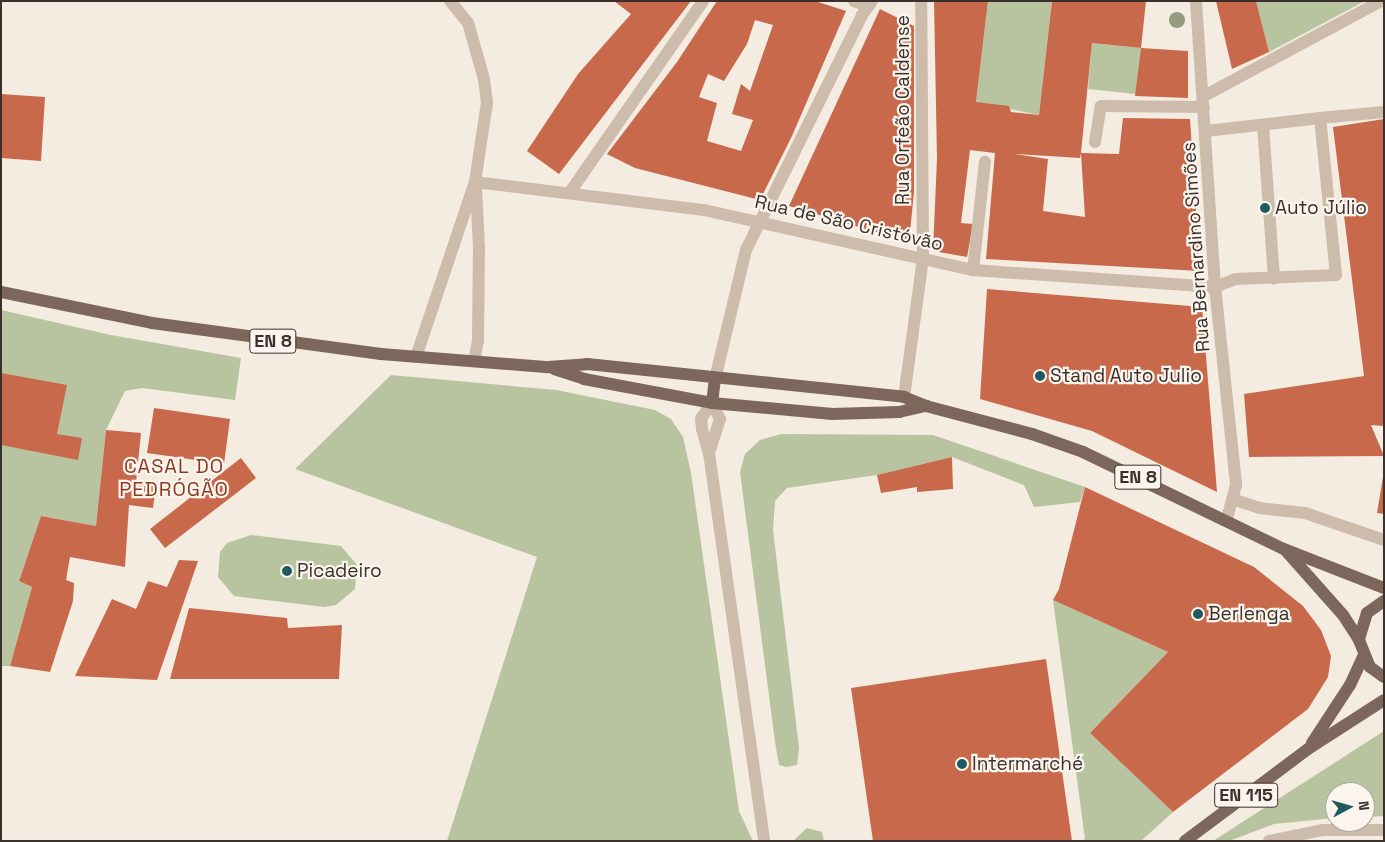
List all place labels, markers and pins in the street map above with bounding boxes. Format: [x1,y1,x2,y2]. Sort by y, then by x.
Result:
place label: Auto Júlio [1275,197,1367,219]
marker: Auto Júlio [1259,202,1271,214]
place label: Stand Auto Julio [1050,365,1202,387]
marker: Stand Auto Julio [1034,370,1046,382]
place label: Picadeiro [297,560,382,582]
marker: Picadeiro [281,565,293,577]
place label: Berlenga [1208,603,1290,625]
marker: Berlenga [1192,608,1204,620]
place label: Intermarché [972,753,1083,775]
marker: Intermarché [956,758,968,770]

